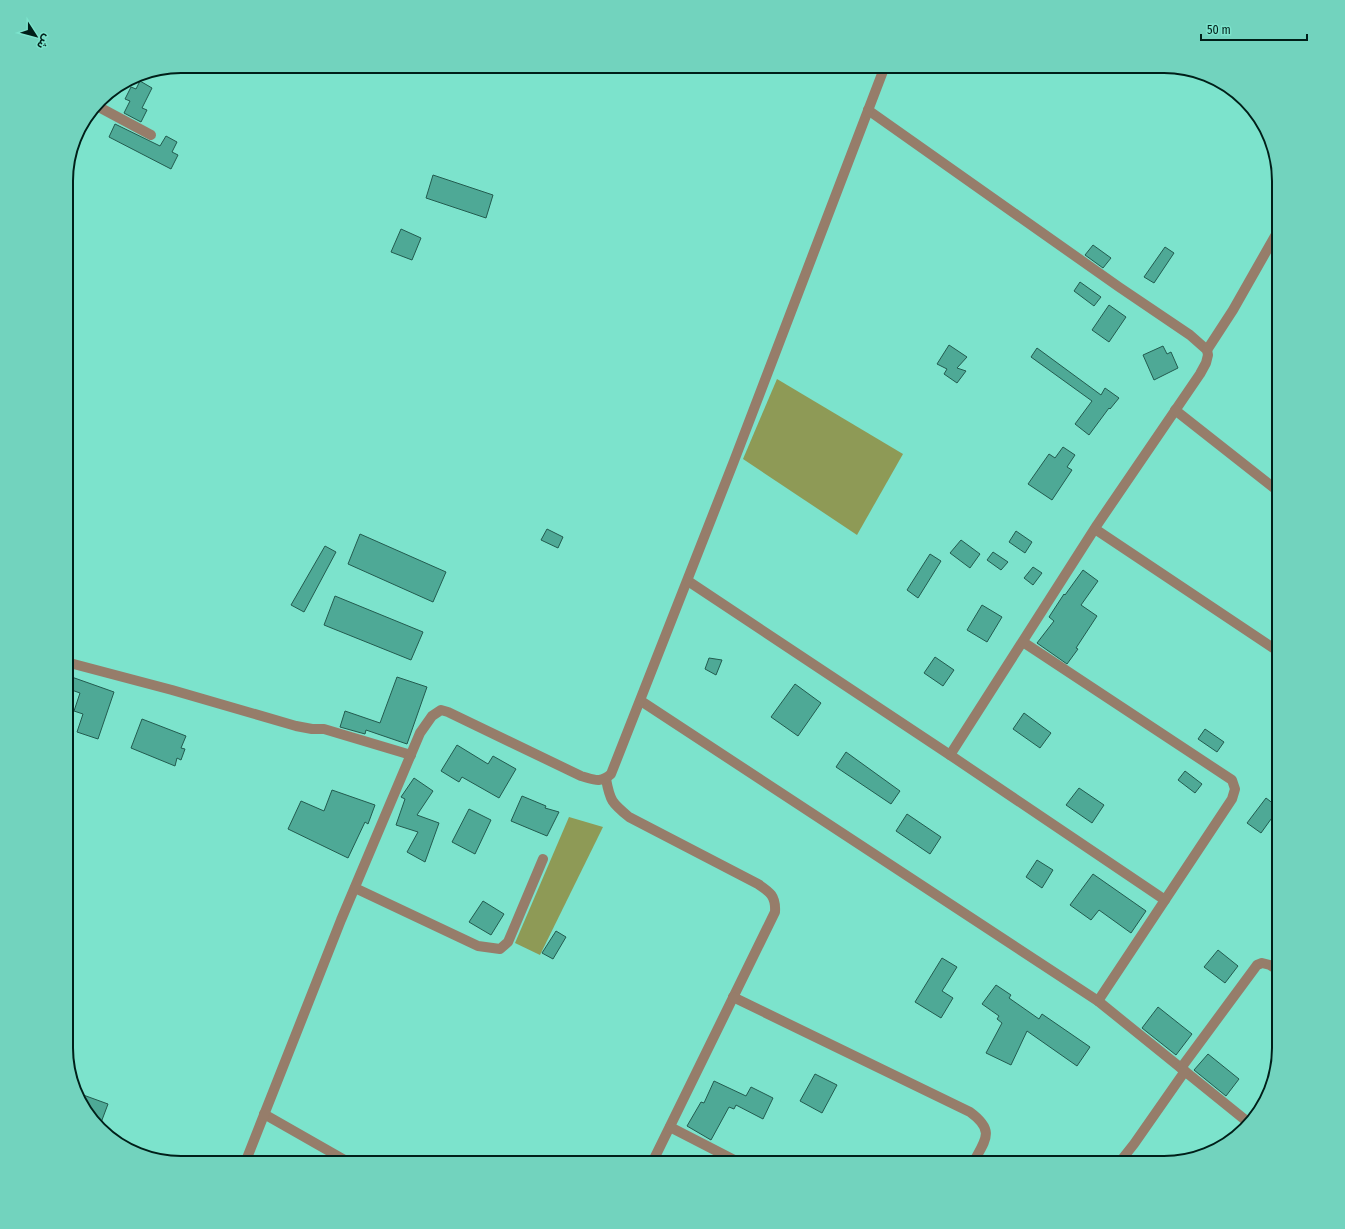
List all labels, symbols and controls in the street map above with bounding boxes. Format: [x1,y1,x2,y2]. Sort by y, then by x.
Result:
north arrow [16,16,56,56]
scale bar [1201,16,1307,42]
text: 50 m [1207,23,1231,37]
text: ش [34,32,53,52]

